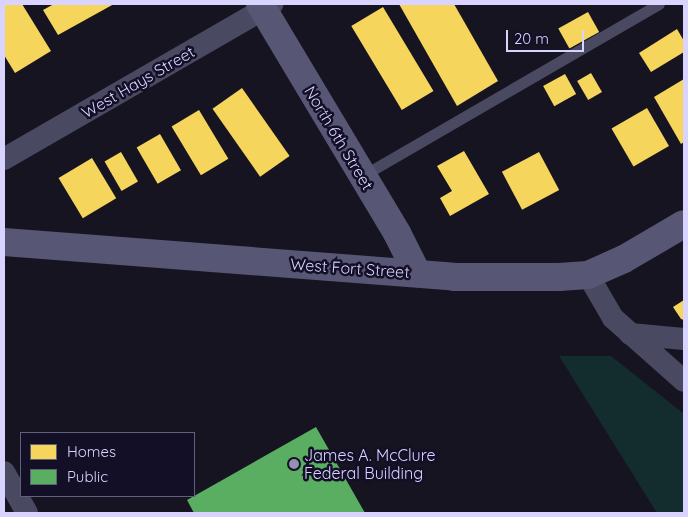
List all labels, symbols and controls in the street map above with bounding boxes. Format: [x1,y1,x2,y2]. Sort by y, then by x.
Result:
scale bar [508,20,586,52]
text: 20 m [514,29,549,48]
street label: West Hays Street [78,42,198,122]
street label: North 6th Street [300,83,378,193]
street label: West Fort Street [290,254,410,282]
legend [20,432,195,497]
text: Homes [67,442,116,461]
place label: James A. McClure Federal Building [304,445,435,483]
marker: James A. McClure Federal Building [288,458,300,470]
text: Public [67,467,108,486]

